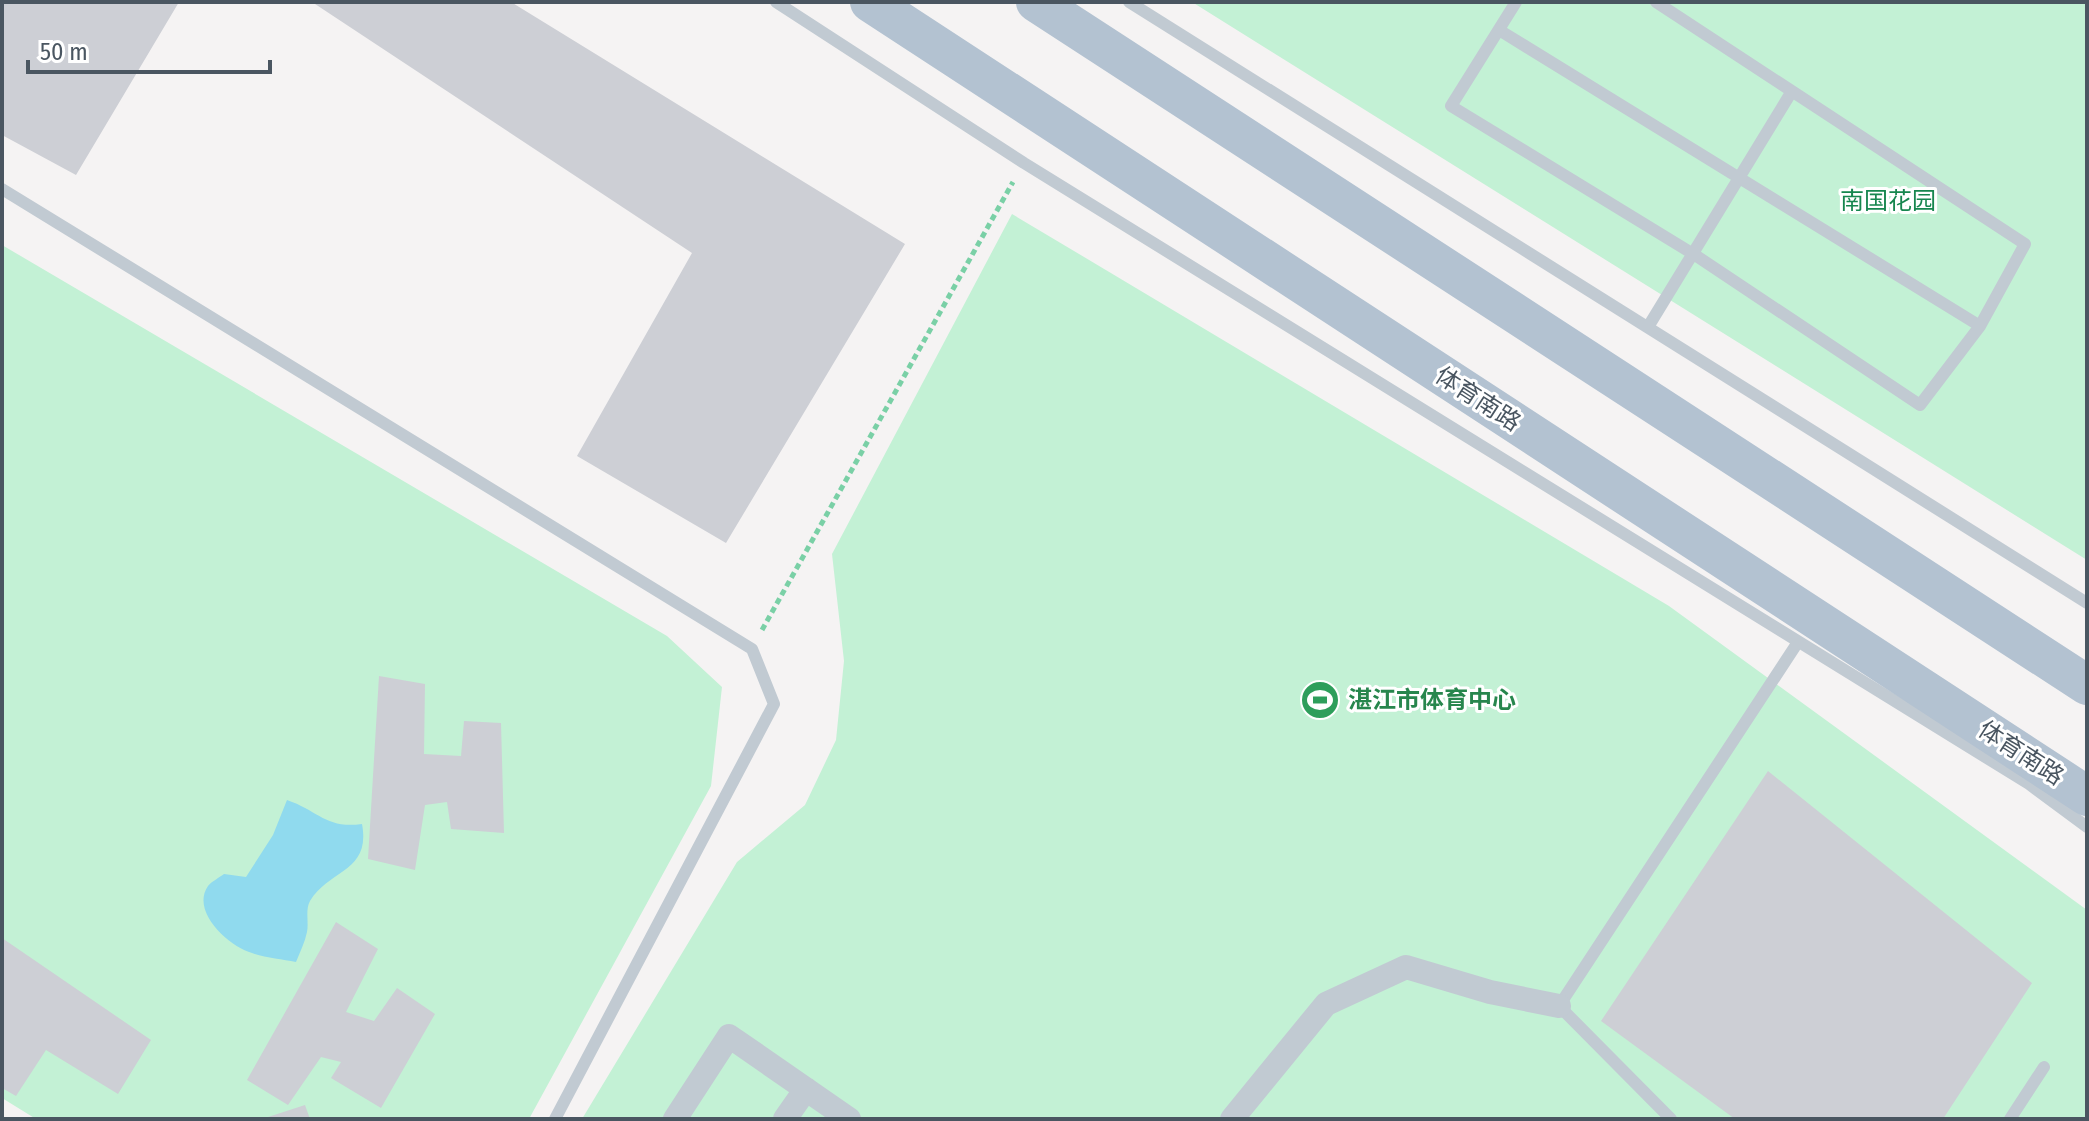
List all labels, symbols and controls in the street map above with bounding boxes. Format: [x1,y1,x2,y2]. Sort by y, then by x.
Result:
scale bar [28,24,270,74]
text: 50 m [40,38,88,66]
park label: 南国花园 [1840,187,1936,215]
street label: 体育南路 [1430,361,1526,437]
sports icon: 湛江市体育中心 [1299,679,1341,721]
place label: 湛江市体育中心 [1348,686,1516,714]
street label: 体育南路 [1973,715,2069,791]

